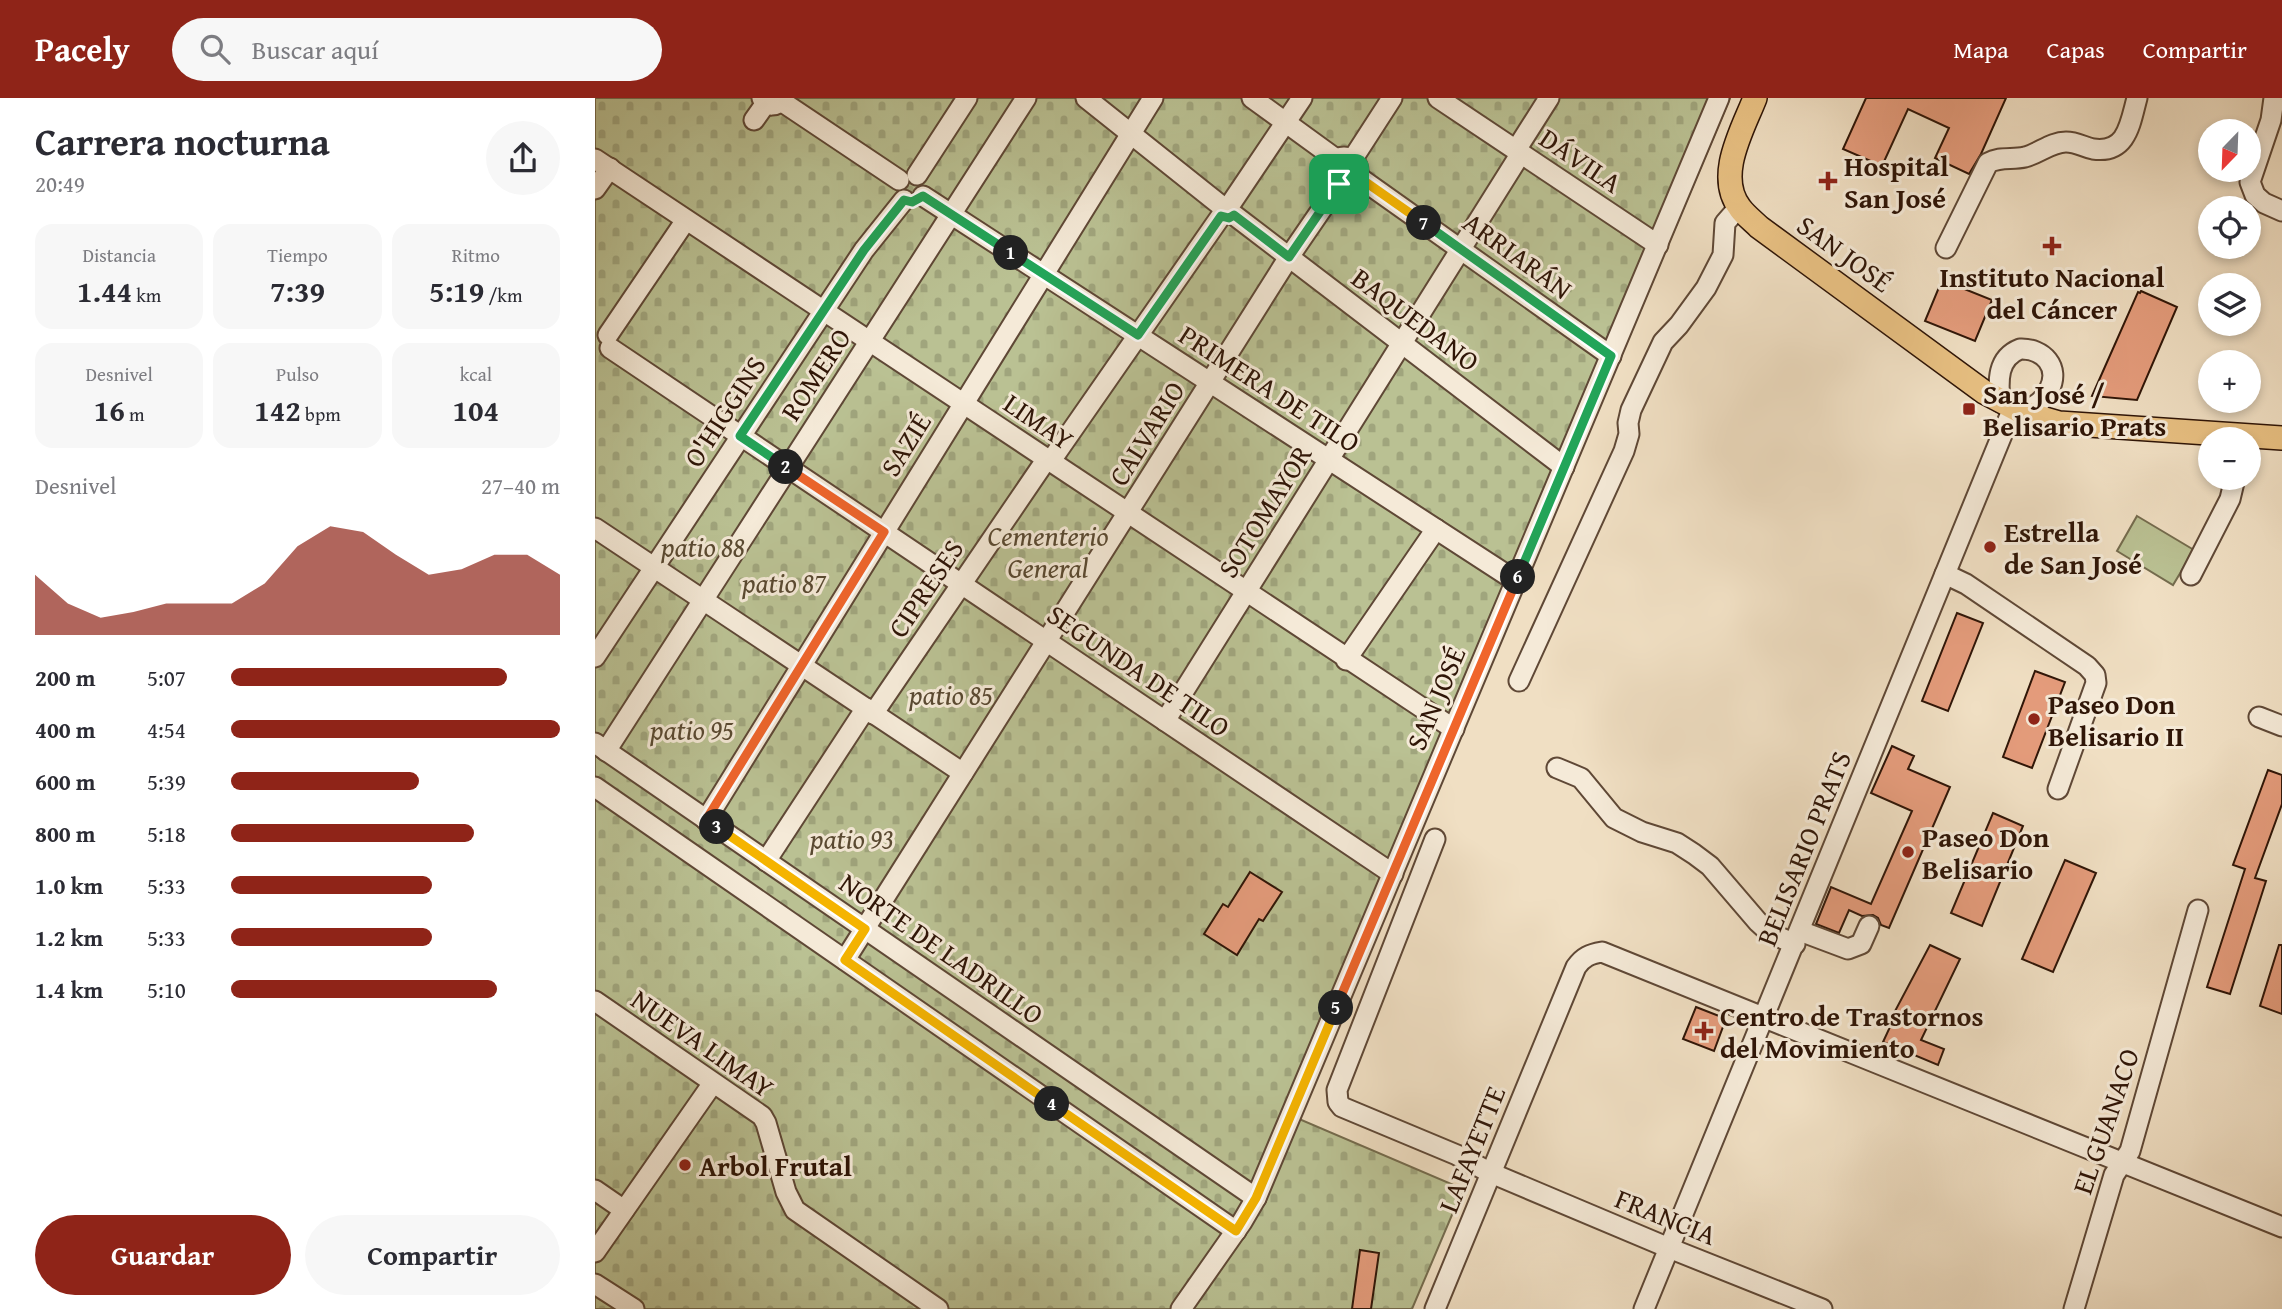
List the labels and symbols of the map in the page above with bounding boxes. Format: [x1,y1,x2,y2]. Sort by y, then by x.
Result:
street label: DÁVILA [1532,117,1630,203]
north arrow [2198,119,2261,182]
place label: Hospital San José [1844,145,1949,218]
pin [1309,154,1369,214]
marker: Hospital San José [1818,171,1838,191]
street label: ARRIARÁN [1455,201,1581,309]
street label: SAN JOSÉ [1789,204,1901,302]
pin: 7 [1407,206,1441,240]
pin: 1 [993,236,1029,270]
marker: Instituto Nacional del Cáncer [2042,236,2062,256]
place label: Instituto Nacional del Cáncer [1940,256,2165,329]
street label: BAQUEDANO [1344,257,1488,381]
street label: PRIMERA DE TILO [1171,314,1369,462]
street label: ROMERO [770,319,860,429]
street label: O'HIGGINS [673,347,775,475]
street label: CALVARIO [1098,373,1194,493]
place label: San José / Belisario Prats [1983,373,2166,446]
street label: LIMAY [996,383,1082,459]
marker: San José / Belisario Prats [1961,401,1977,417]
street label: SAZIÉ [870,404,940,484]
street label: SOTOMAYOR [1207,436,1322,585]
pin: 2 [769,450,803,484]
place label: Estrella de San José [2004,511,2142,584]
park label: Cementerio General [988,515,1108,588]
park label: patio 88 [660,526,745,567]
street label: CIPRESES [877,531,973,645]
marker: Estrella de San José [1982,539,1998,555]
pin: 6 [1501,560,1535,594]
park label: patio 87 [741,562,827,603]
street label: SEGUNDA DE TILO [1039,594,1239,746]
street label: SAN JOSÉ [1395,640,1475,756]
park label: patio 85 [908,674,993,715]
place label: Paseo Don Belisario II [2048,683,2184,756]
park label: patio 95 [649,709,734,750]
marker: Paseo Don Belisario II [2026,711,2042,727]
street label: BELISARIO PRATS [1745,744,1861,952]
pin: 3 [699,810,735,844]
place label: Paseo Don Belisario [1922,816,2050,889]
park label: patio 93 [809,818,894,859]
marker: Paseo Don Belisario [1900,844,1916,860]
street label: NORTE DE LADRILLO [832,862,1052,1034]
street label: NUEVA LIMAY [623,979,783,1108]
pin: 5 [1319,990,1353,1026]
place label: Centro de Trastornos del Movimiento [1720,995,1984,1068]
marker: Centro de Trastornos del Movimiento [1694,1021,1714,1041]
street label: EL GUANACO [2061,1043,2149,1199]
street label: LAFAYETTE [1427,1080,1515,1218]
pin: 4 [1035,1086,1070,1122]
place label: Arbol Frutal [699,1145,852,1186]
marker: Arbol Frutal [677,1157,693,1173]
street label: FRANCIA [1609,1177,1723,1255]

